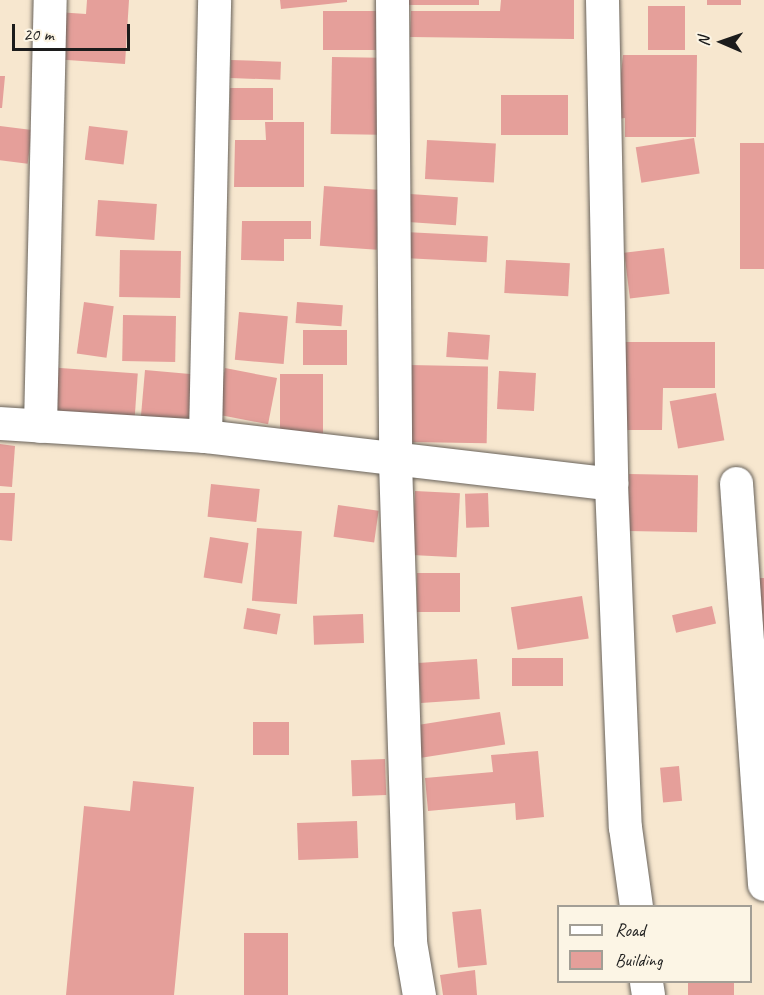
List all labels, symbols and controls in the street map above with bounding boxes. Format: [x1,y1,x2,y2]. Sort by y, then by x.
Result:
scale bar [15,12,134,50]
north arrow [692,12,752,72]
text: 20 m [23,23,54,45]
text: N [694,36,714,47]
legend [557,905,752,983]
text: Road [615,919,645,941]
text: Building [615,949,662,971]

